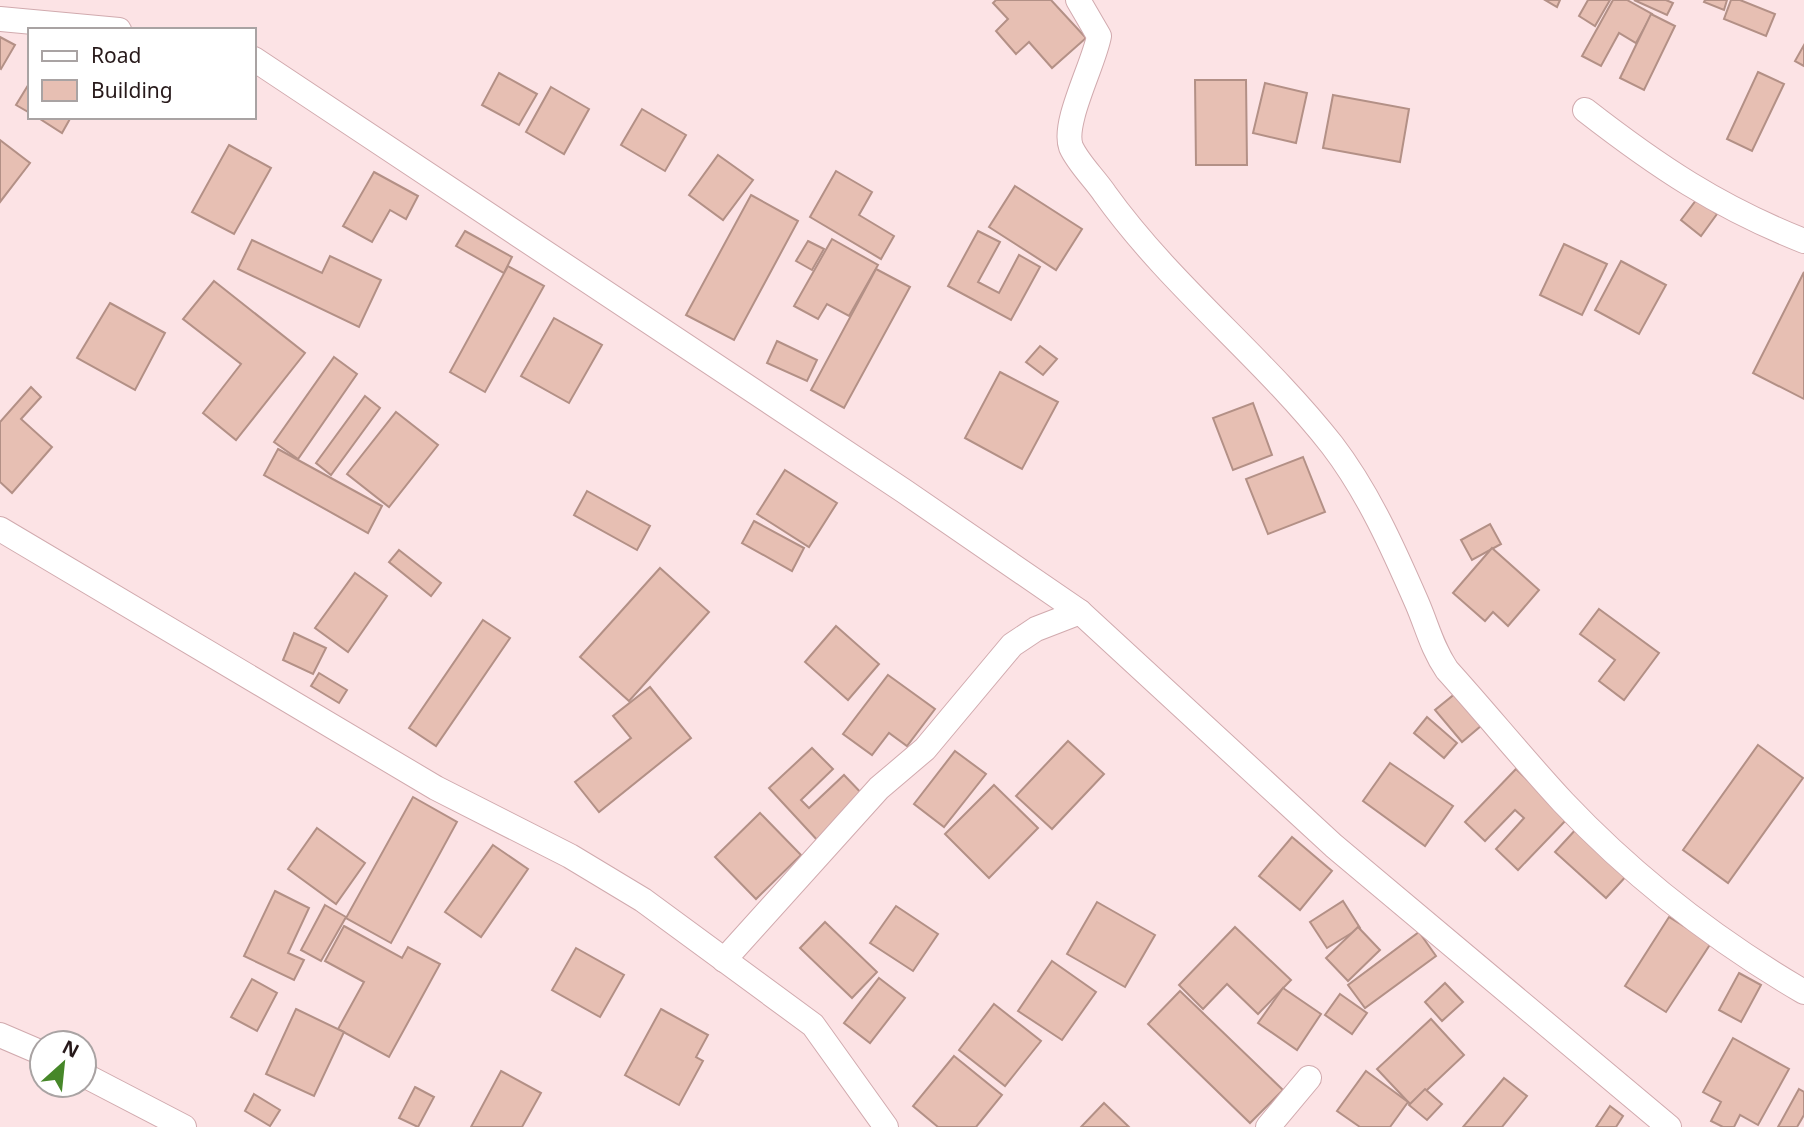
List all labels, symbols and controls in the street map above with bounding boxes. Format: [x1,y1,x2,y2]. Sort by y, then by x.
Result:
legend [28,28,256,119]
text: Road [91,41,141,69]
text: Building [91,76,173,104]
north arrow [28,1029,98,1099]
text: N [58,1034,84,1064]

